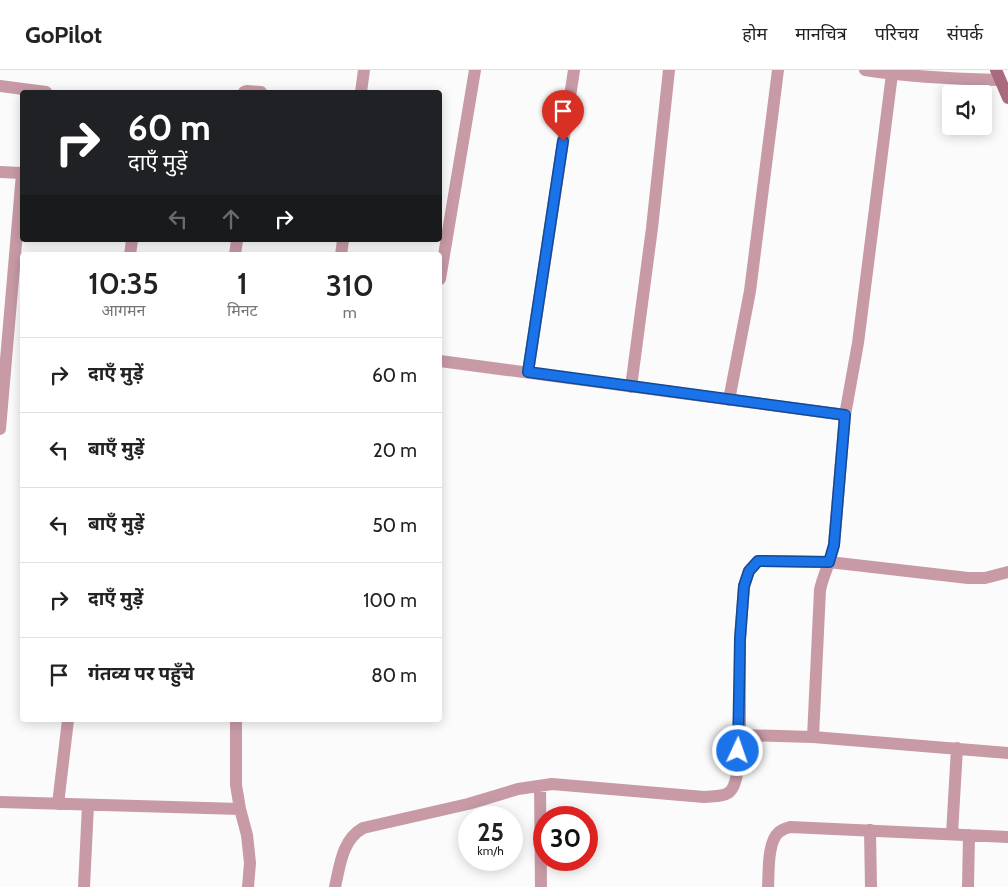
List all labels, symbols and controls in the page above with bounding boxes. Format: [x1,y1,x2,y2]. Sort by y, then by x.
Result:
text: GoPilot [25,20,102,49]
text: होम [742,23,767,45]
text: मानचित्र [795,23,847,45]
text: परिचय [875,23,919,45]
text: संपर्क [947,23,983,45]
map controls [942,85,992,135]
button: sound [942,85,992,135]
pin [542,90,584,141]
icon: arrive [549,97,577,125]
text: 60 m [128,106,211,149]
icon: right [45,110,110,175]
text: दाएँ मुड़ें [128,149,187,176]
icon: left [164,205,192,233]
icon: ahead [217,205,245,233]
icon: right [270,205,298,233]
text: 10:35 [88,265,159,302]
text: 1 [237,265,248,302]
text: 310 [326,267,374,304]
text: आगमन [102,301,145,320]
text: मिनट [227,301,258,320]
text: m [343,303,357,322]
icon: right [45,361,73,389]
text: दाएँ मुड़ें [88,362,143,385]
text: 60 m [372,364,417,387]
icon: left [45,436,73,464]
text: बाएँ मुड़ें [88,437,144,460]
text: 20 m [373,439,417,462]
icon: left [45,511,73,539]
text: बाएँ मुड़ें [88,512,144,535]
text: 50 m [373,514,417,537]
icon: right [45,586,73,614]
text: दाएँ मुड़ें [88,587,143,610]
text: 100 m [363,589,417,612]
icon: arrive [45,661,73,689]
text: गंतव्य पर पहुँचे [88,662,194,685]
text: 80 m [371,664,417,687]
position arrow [711,724,763,776]
speed limit sign: 30 [533,806,598,871]
text: 25 [477,817,504,847]
text: km/h [477,843,504,858]

